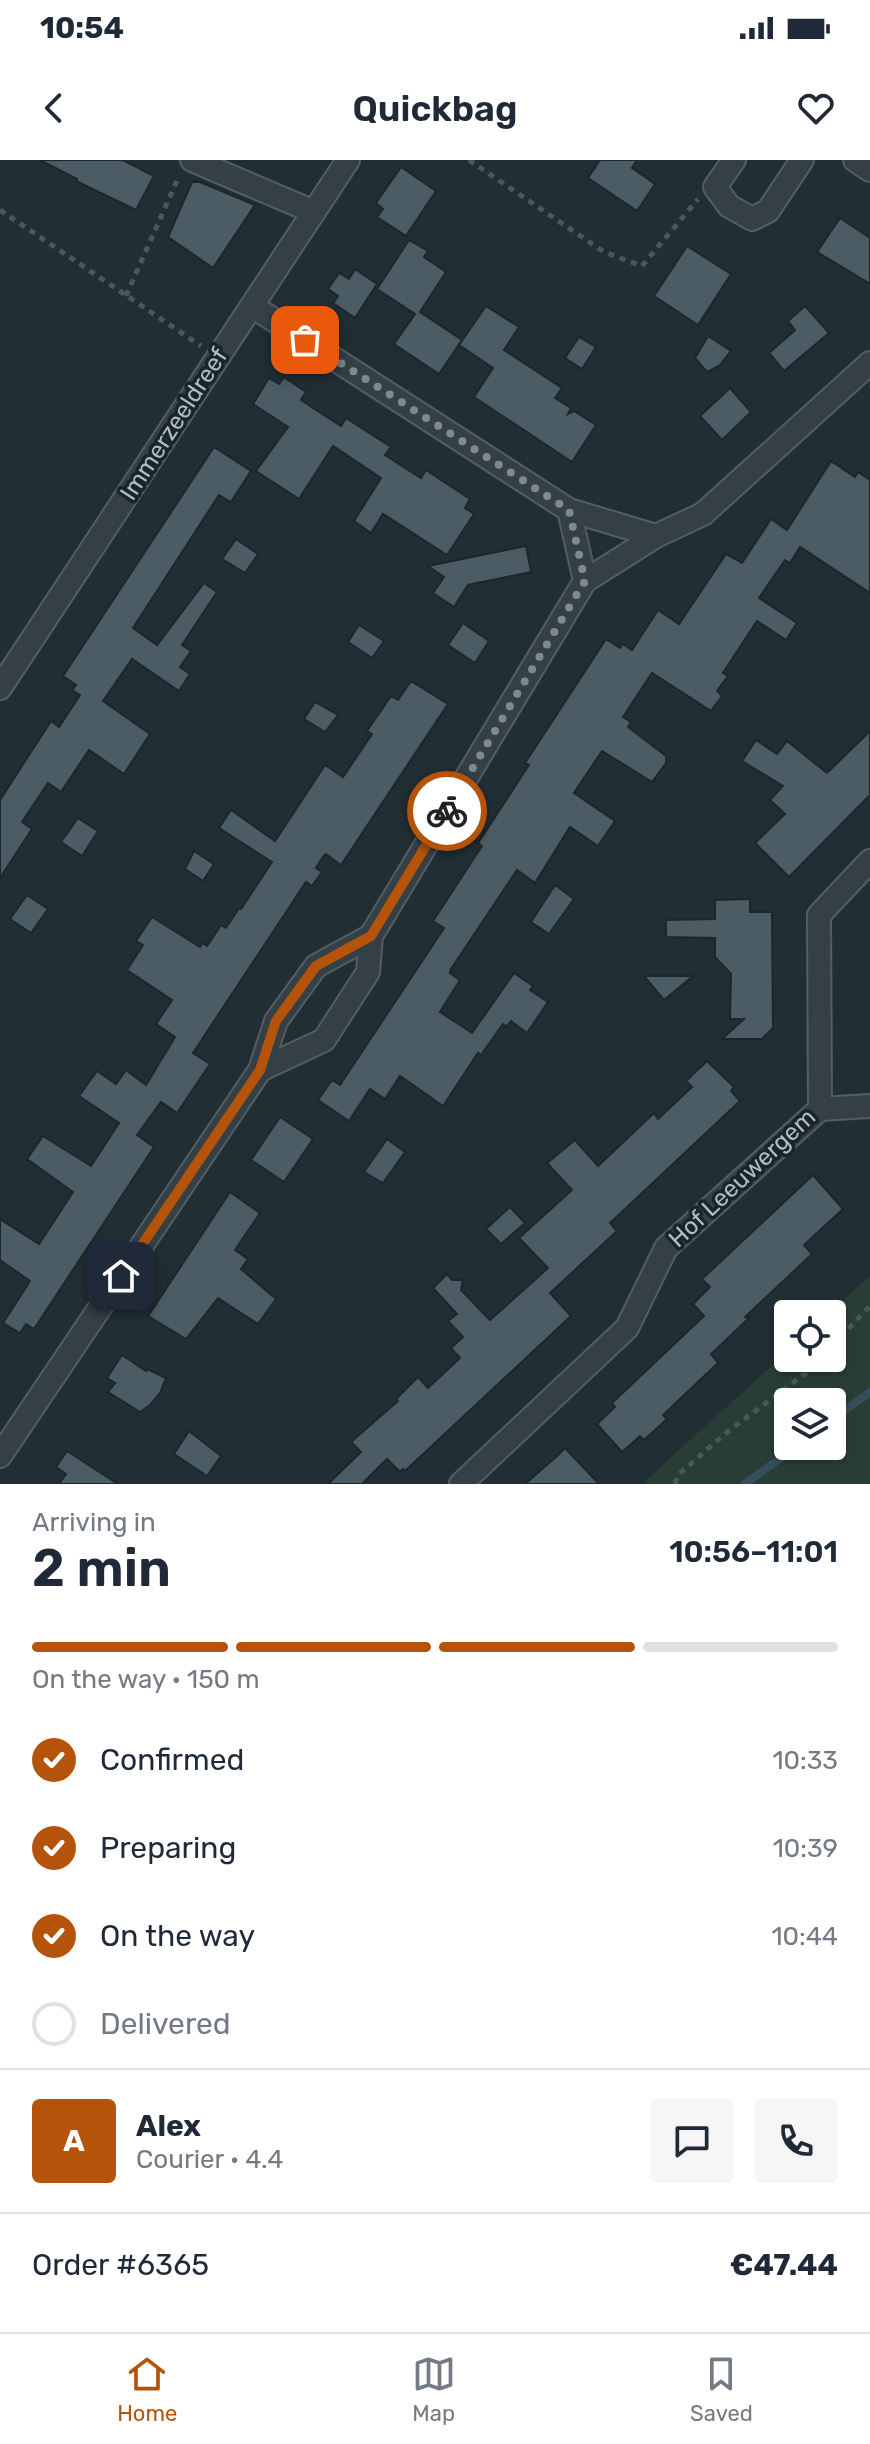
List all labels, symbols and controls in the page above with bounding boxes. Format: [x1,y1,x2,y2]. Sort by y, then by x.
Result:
text: 10:54 [40,10,124,46]
icon: back [32,86,76,130]
icon: heart [794,86,838,130]
text: Quickbag [353,87,517,130]
pin [271,306,339,374]
icon: bag [283,318,327,362]
street label: Immerzeeldreef [114,342,234,505]
courier [407,771,487,851]
icon: bike [425,789,469,833]
street label: Hof Leeuwergem [663,1103,821,1253]
pin [87,1242,155,1310]
icon: home [99,1254,143,1298]
map controls [774,1300,846,1460]
button: locate [774,1300,846,1372]
button: layers [774,1388,846,1460]
text: Arriving in [32,1507,156,1538]
text: 10:56–11:01 [669,1534,838,1570]
text: 2 min [32,1537,171,1599]
text: On the way · 150 m [32,1664,260,1695]
icon: check [32,1738,76,1782]
text: Confirmed [100,1742,244,1778]
text: 10:33 [772,1745,838,1776]
icon: check [32,1826,76,1870]
text: Preparing [100,1830,236,1866]
text: 10:39 [773,1833,838,1864]
icon: check [32,1914,76,1958]
text: On the way [100,1918,255,1954]
text: 10:44 [771,1921,838,1952]
text: Delivered [100,2006,231,2042]
button: chat [650,2099,734,2183]
button: phone [754,2099,838,2183]
text: Alex [136,2108,201,2144]
text: A [63,2123,85,2159]
text: Courier · 4.4 [136,2144,283,2175]
text: Order #6365 [32,2247,209,2283]
text: €47.44 [730,2247,838,2283]
tab: Home [117,2352,177,2427]
tab: Map [412,2352,456,2427]
tab: Saved [690,2352,753,2427]

